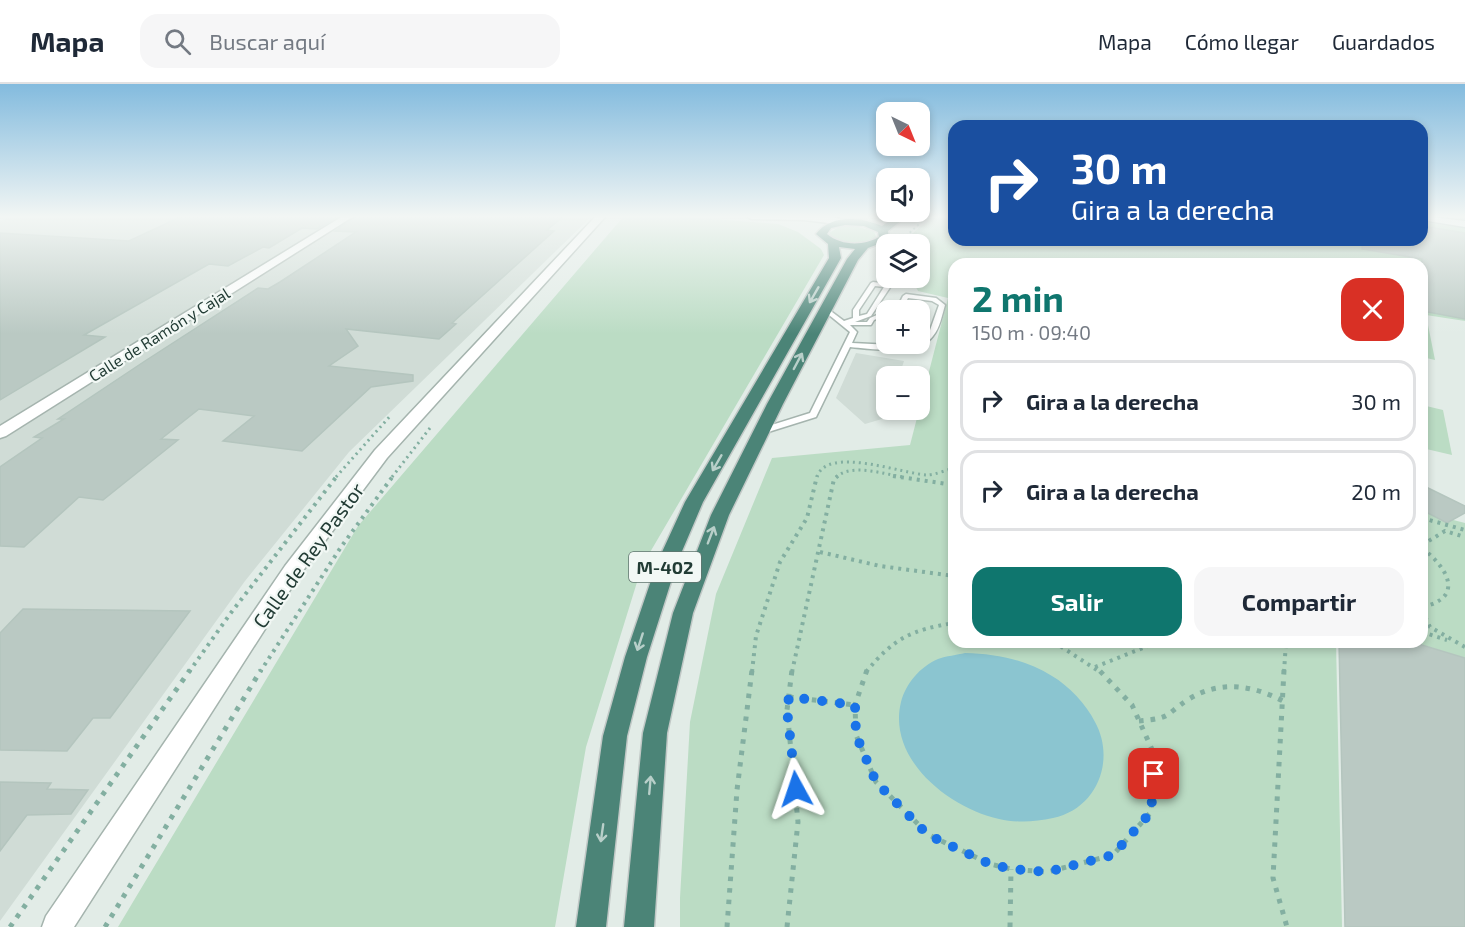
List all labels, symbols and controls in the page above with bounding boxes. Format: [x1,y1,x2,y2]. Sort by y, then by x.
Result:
search box [140,14,560,68]
text: Mapa [30,24,104,58]
icon: search [161,25,194,58]
text: Buscar aquí [209,28,325,54]
text: Mapa [1098,29,1152,54]
text: Cómo llegar [1185,29,1299,54]
text: Guardados [1332,29,1435,54]
north arrow [876,102,930,156]
map controls [876,102,930,420]
text: 30 m [1071,142,1167,192]
icon: right [972,144,1050,222]
button: sound [876,168,930,222]
text: Gira a la derecha [1071,193,1275,225]
button: layers [876,234,930,288]
text: 2 min [972,276,1064,319]
button: close [1341,278,1404,341]
street label: Calle de Ramón y Cajal [85,283,234,386]
one-way arrow [808,286,820,303]
button: + [876,300,930,354]
text: 150 m · 09:40 [972,320,1091,344]
one-way arrow [792,353,804,370]
button: − [876,366,930,420]
icon: right [975,384,1008,417]
text: Gira a la derecha [1026,388,1199,414]
text: 30 m [1351,388,1401,414]
one-way arrow [710,454,722,471]
icon: right [975,474,1008,507]
street label: Calle de Rey Pastor [247,478,369,632]
text: Gira a la derecha [1026,478,1199,504]
text: 20 m [1351,478,1401,504]
one-way arrow [706,526,717,545]
road number: M-402 [629,552,701,582]
button: Salir [972,567,1182,636]
button: Compartir [1194,567,1404,636]
one-way arrow [634,632,645,651]
pin [1128,748,1179,799]
position arrow [764,757,828,821]
icon: arrive [1137,757,1170,790]
one-way arrow [645,776,656,795]
one-way arrow [596,822,607,842]

